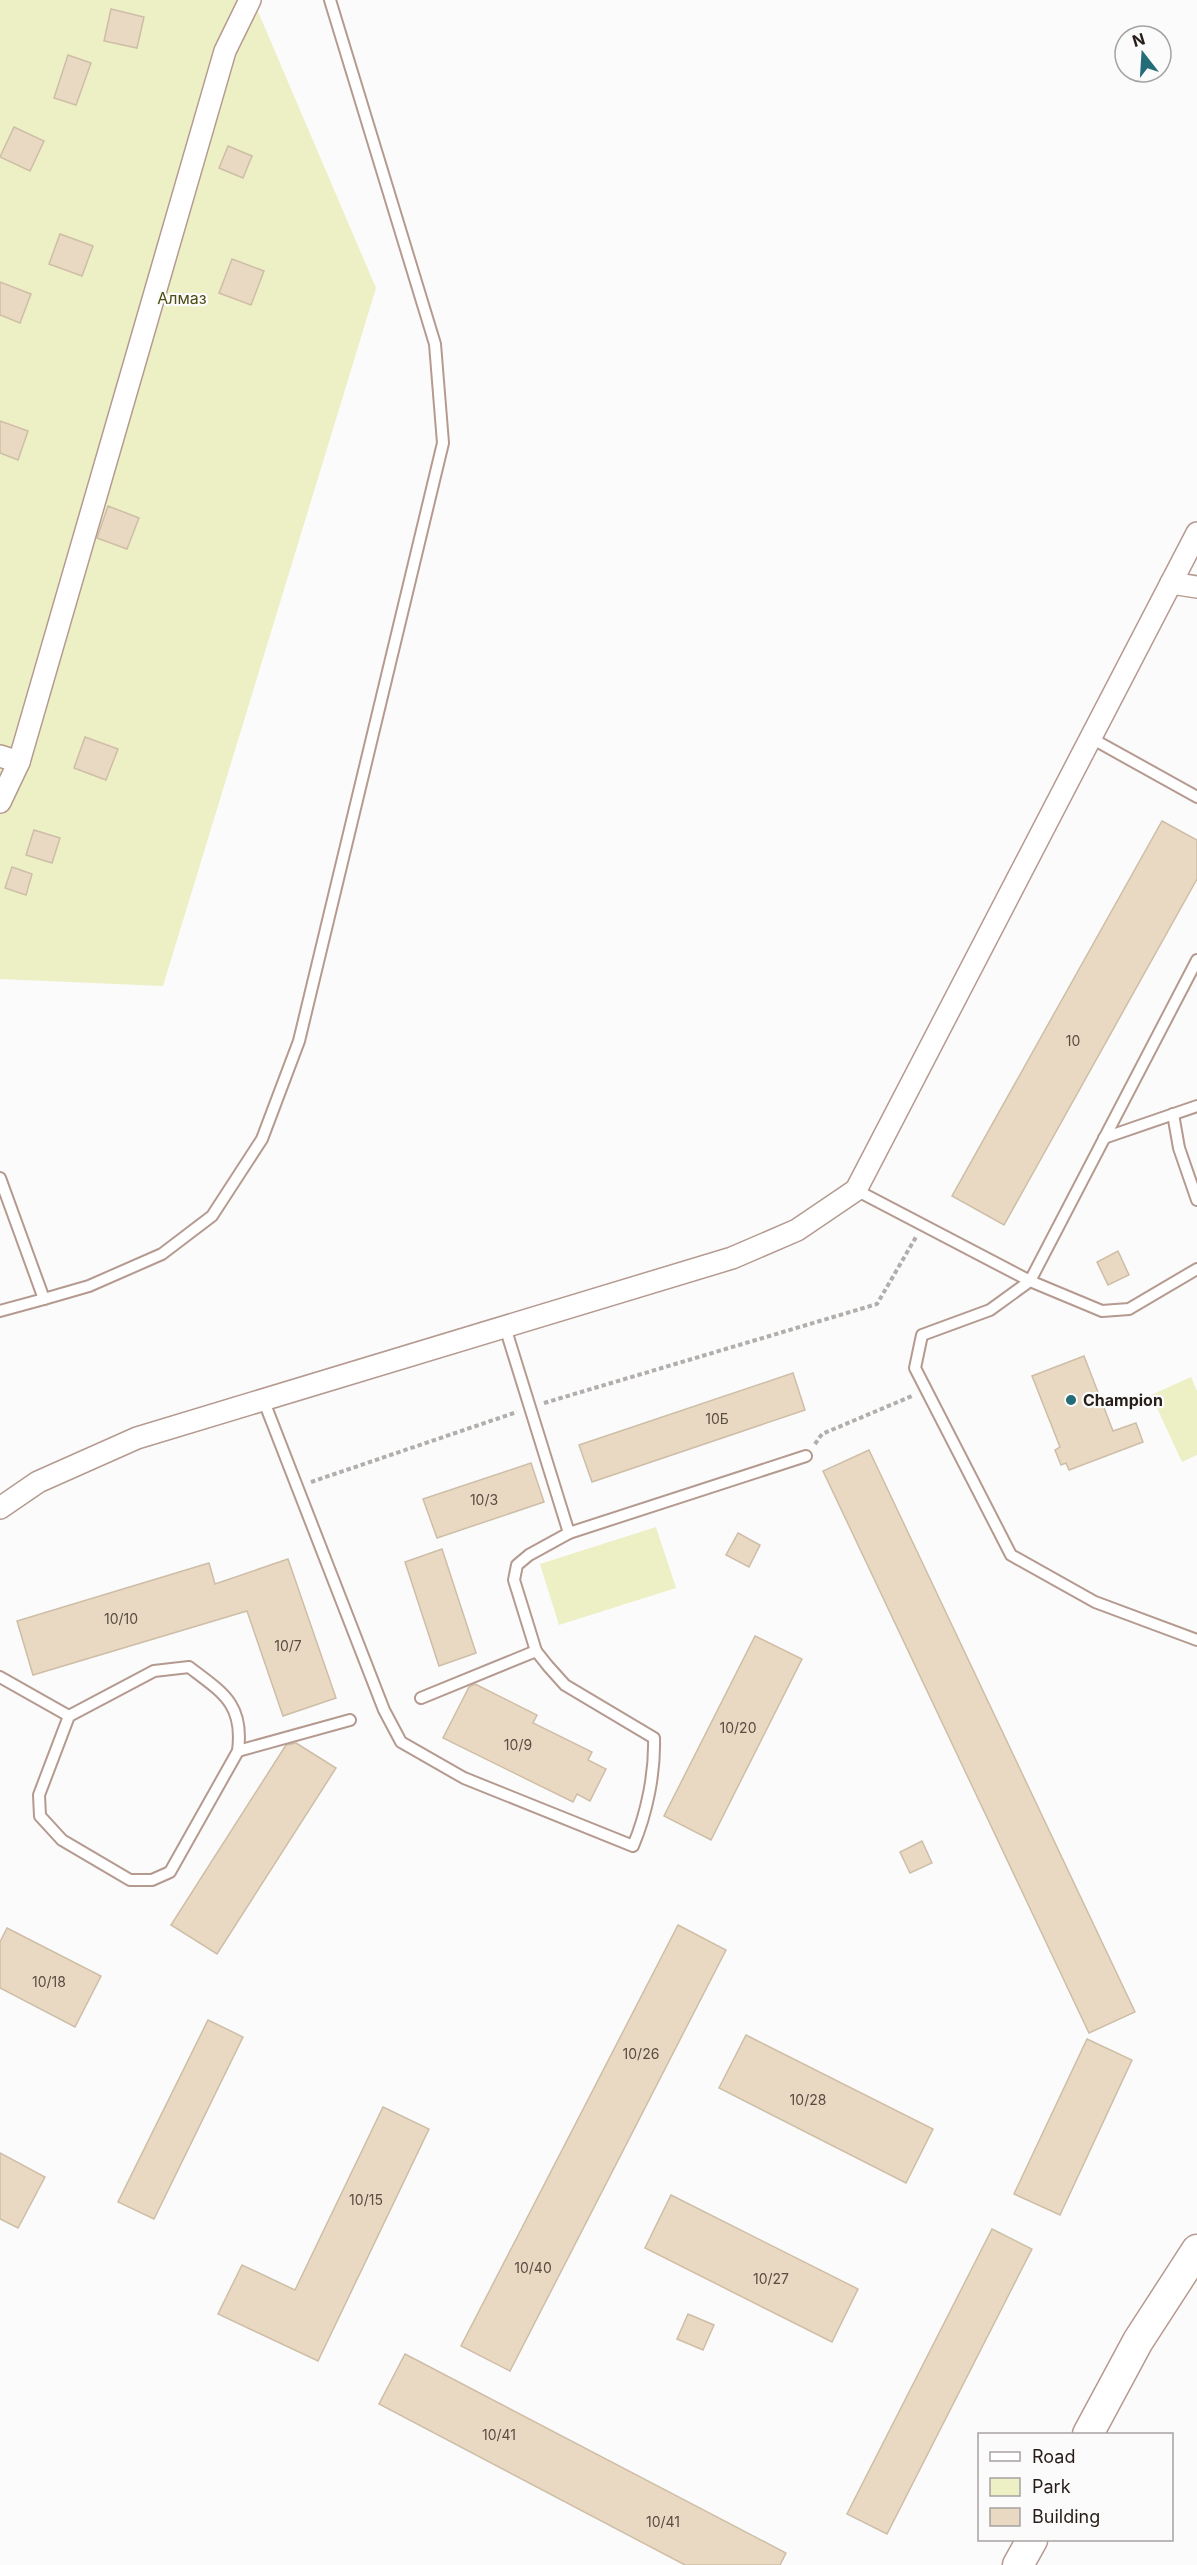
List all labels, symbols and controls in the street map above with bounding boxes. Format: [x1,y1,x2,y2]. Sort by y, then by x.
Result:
north arrow [1113,24,1173,84]
text: N [1130,28,1147,51]
park label: Алмаз [157,288,207,308]
house number: 10 [1066,1032,1080,1049]
place label: Champion [1083,1390,1163,1410]
marker: Champion [1064,1393,1078,1407]
house number: 10Б [705,1410,729,1427]
house number: 10/3 [470,1491,498,1508]
house number: 10/10 [104,1610,138,1627]
house number: 10/7 [274,1637,302,1654]
house number: 10/20 [720,1719,756,1736]
house number: 10/9 [504,1736,532,1753]
house number: 10/18 [32,1973,66,1990]
house number: 10/26 [623,2045,659,2062]
house number: 10/28 [790,2091,826,2108]
house number: 10/15 [349,2191,383,2208]
house number: 10/40 [514,2259,552,2276]
house number: 10/27 [753,2270,789,2287]
house number: 10/41 [482,2426,516,2443]
legend [978,2433,1173,2541]
text: Road [1032,2446,1075,2467]
text: Park [1032,2476,1071,2497]
text: Building [1032,2506,1100,2527]
house number: 10/41 [646,2513,680,2530]

